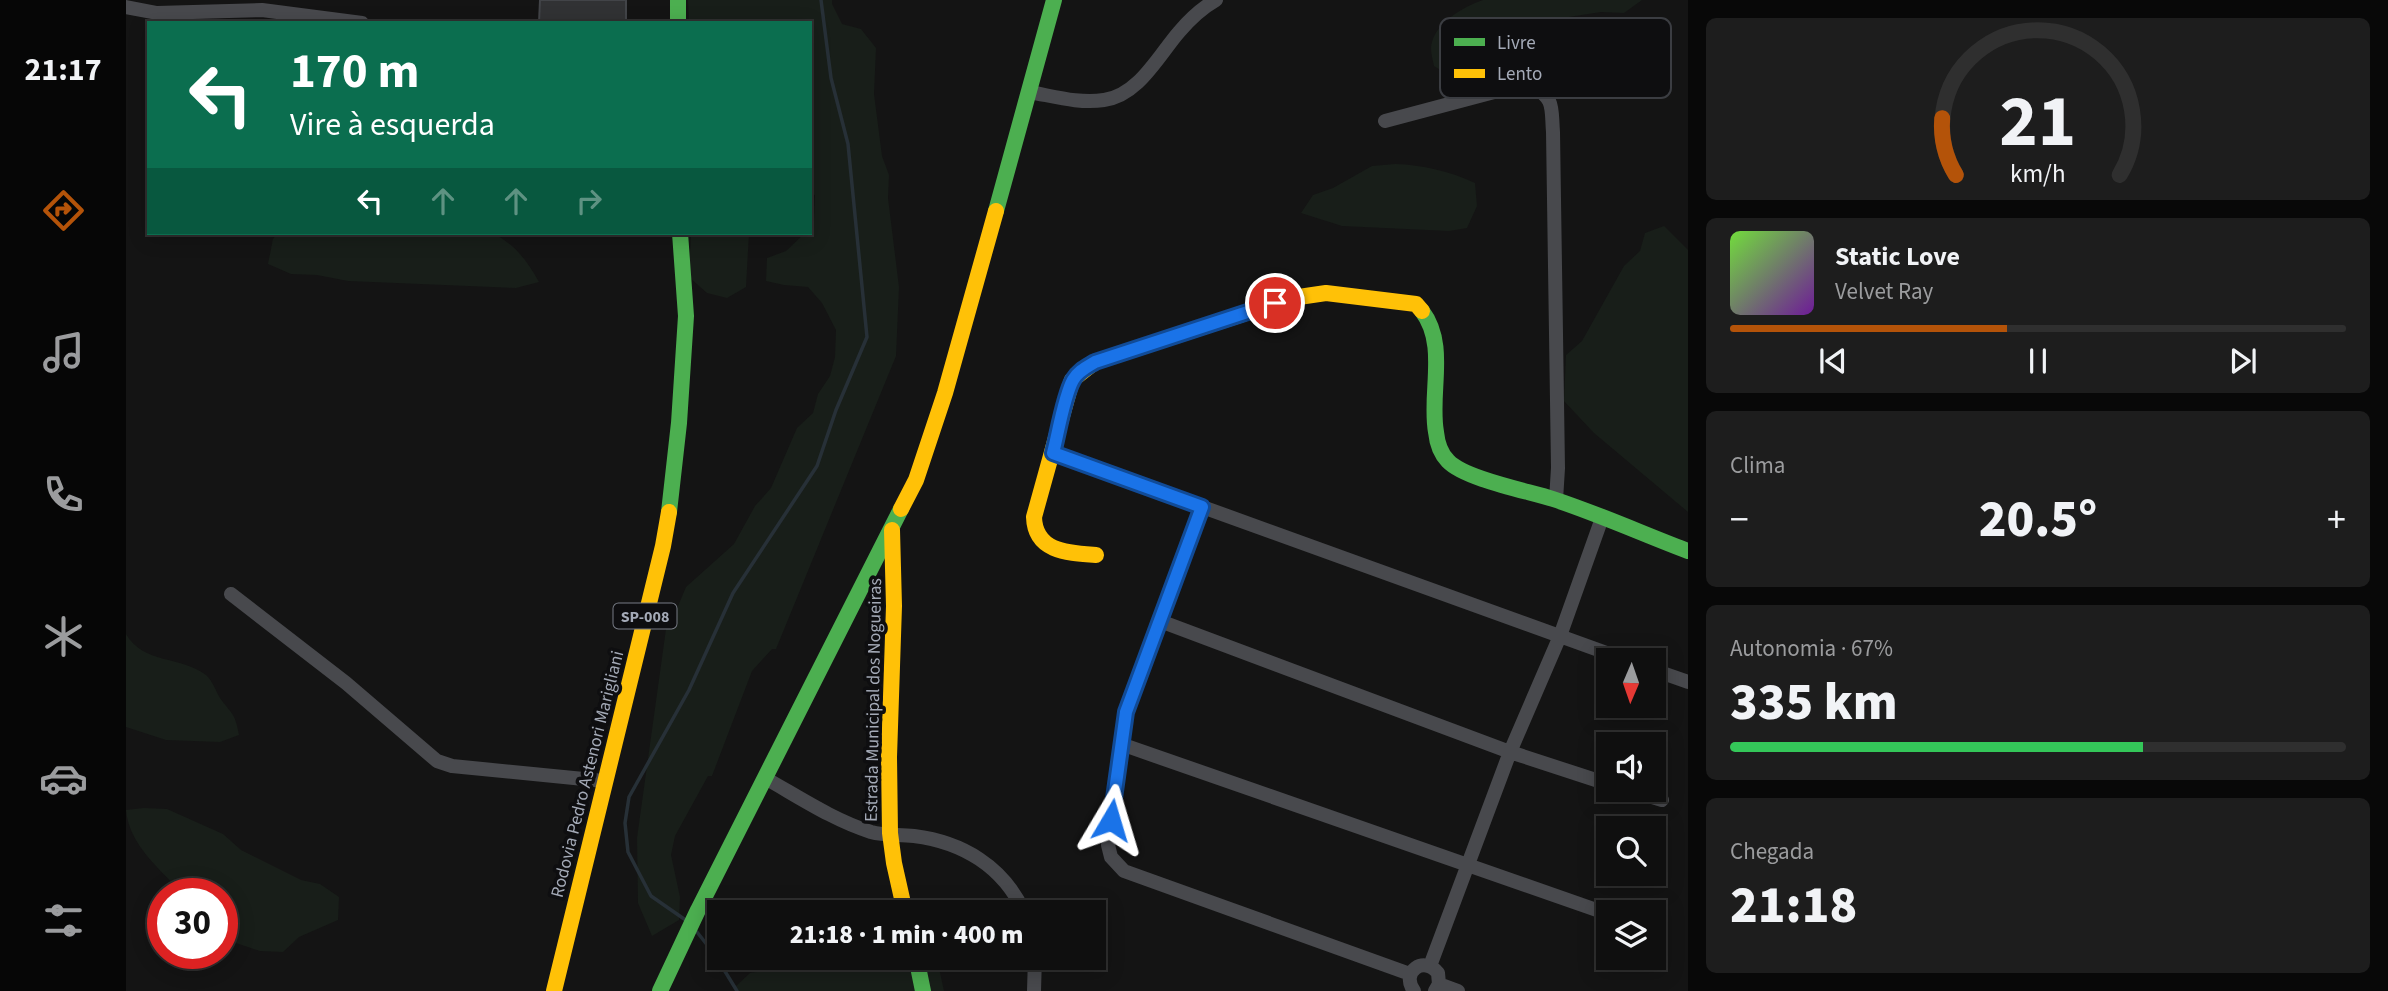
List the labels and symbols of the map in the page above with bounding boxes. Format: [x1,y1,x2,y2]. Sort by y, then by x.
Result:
legend [1440,18,1671,98]
text: Livre [1497,30,1536,57]
text: Lento [1497,61,1542,88]
pin [1245,273,1305,333]
street label: Estrada Municipal dos Nogueiras [859,578,888,822]
road number: SP-008 [614,604,676,628]
street label: Rodovia Pedro Astenori Marigliani [545,648,630,900]
north arrow [1596,648,1666,718]
position arrow [1074,783,1148,857]
speed limit sign: 30 [147,878,238,969]

